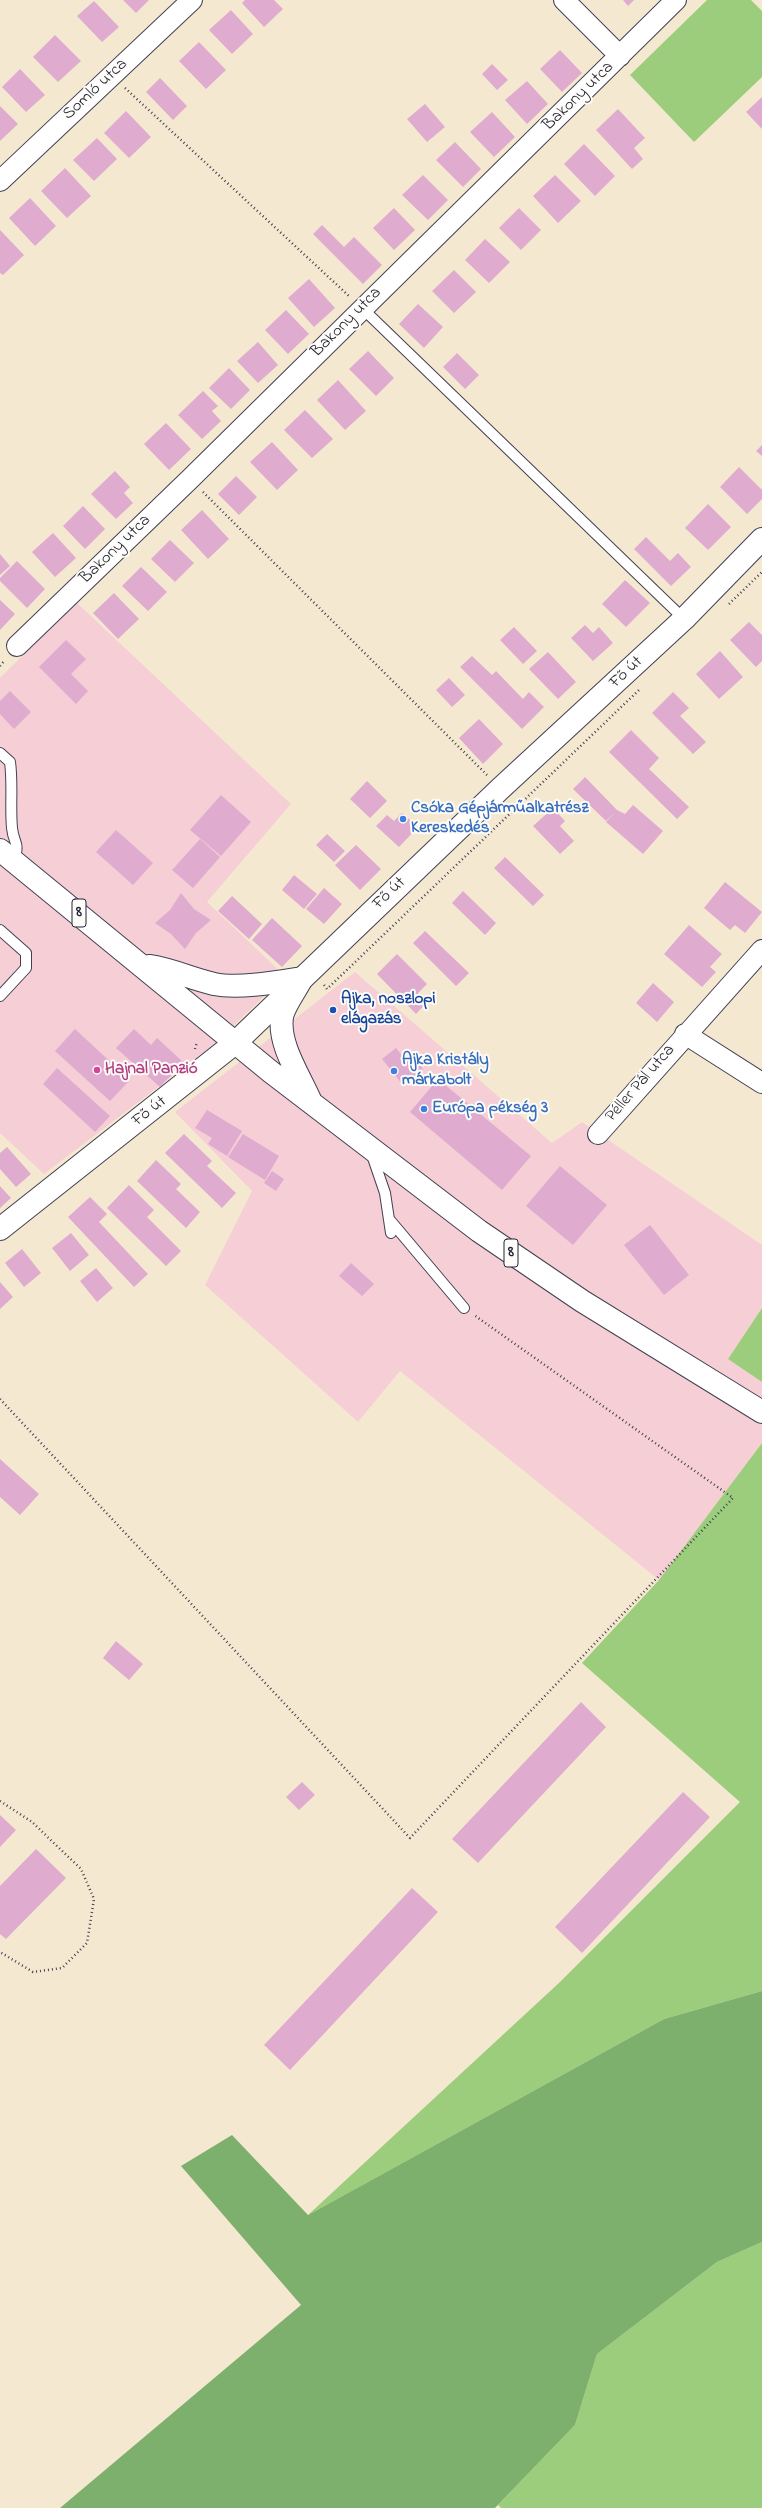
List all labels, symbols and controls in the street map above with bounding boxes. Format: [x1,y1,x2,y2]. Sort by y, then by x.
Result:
street label: Somló utca [59,55,133,125]
street label: Bakony utca [539,58,619,136]
street label: Bakony utca [308,284,386,362]
street label: Bakony utca [76,511,156,589]
street label: Fő út [606,653,648,693]
place label: Csóka Gépjárműalkatrész Kereskedés [411,799,589,839]
marker: Csóka Gépjárműalkatrész Kereskedés [398,814,408,824]
street label: Fő út [369,873,411,915]
road number: 8 [72,899,86,927]
place label: Ajka, noszlopi elágazás [341,990,436,1030]
marker: Ajka, noszlopi elágazás [328,1005,338,1015]
street label: Péller Pál utca [602,1041,680,1127]
place label: Ajka Kristály márkabolt [402,1051,489,1091]
place label: Hajnal Panzió [105,1060,198,1080]
marker: Hajnal Panzió [92,1065,102,1075]
marker: Ajka Kristály márkabolt [389,1066,399,1076]
street label: Fő út [129,1092,171,1132]
place label: Európa pékség 3 [432,1099,548,1119]
marker: Európa pékség 3 [419,1104,429,1114]
road number: 8 [504,1239,518,1267]

